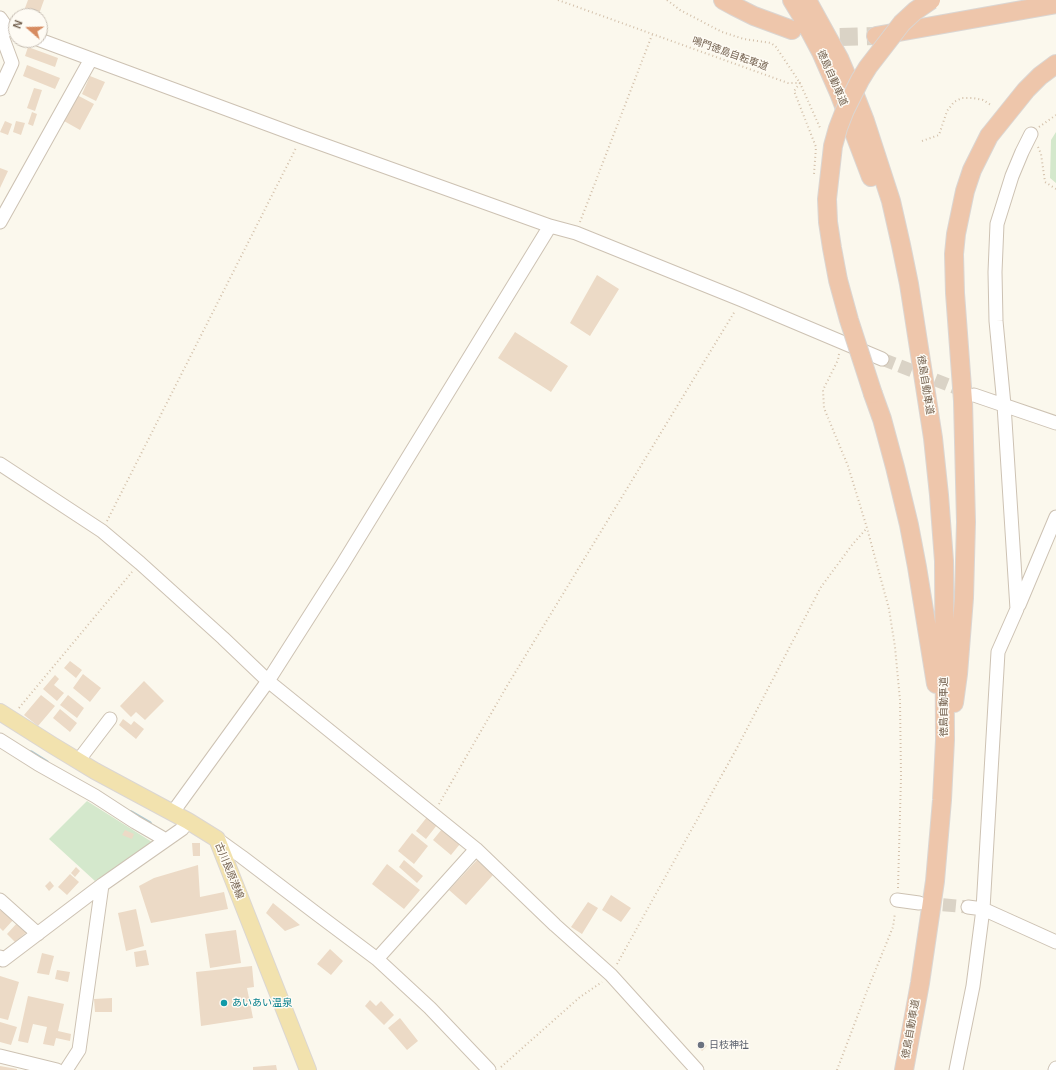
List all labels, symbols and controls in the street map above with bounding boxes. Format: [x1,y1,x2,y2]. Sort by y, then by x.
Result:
north arrow [8,8,48,48]
text: N [11,18,25,30]
street label: 鳴門徳島自転車道 [690,35,770,73]
street label: 徳島自動車道 [814,48,850,108]
street label: 徳島自動車道 [914,354,936,416]
street label: 徳島自動車道 [938,677,950,737]
street label: 古川長原港線 [212,841,246,901]
place label: あいあい温泉 [232,997,292,1009]
marker: あいあい温泉 [219,998,229,1008]
street label: 徳島自動車道 [900,998,922,1060]
place label: 日枝神社 [709,1039,749,1051]
marker: 日枝神社 [696,1040,706,1050]

